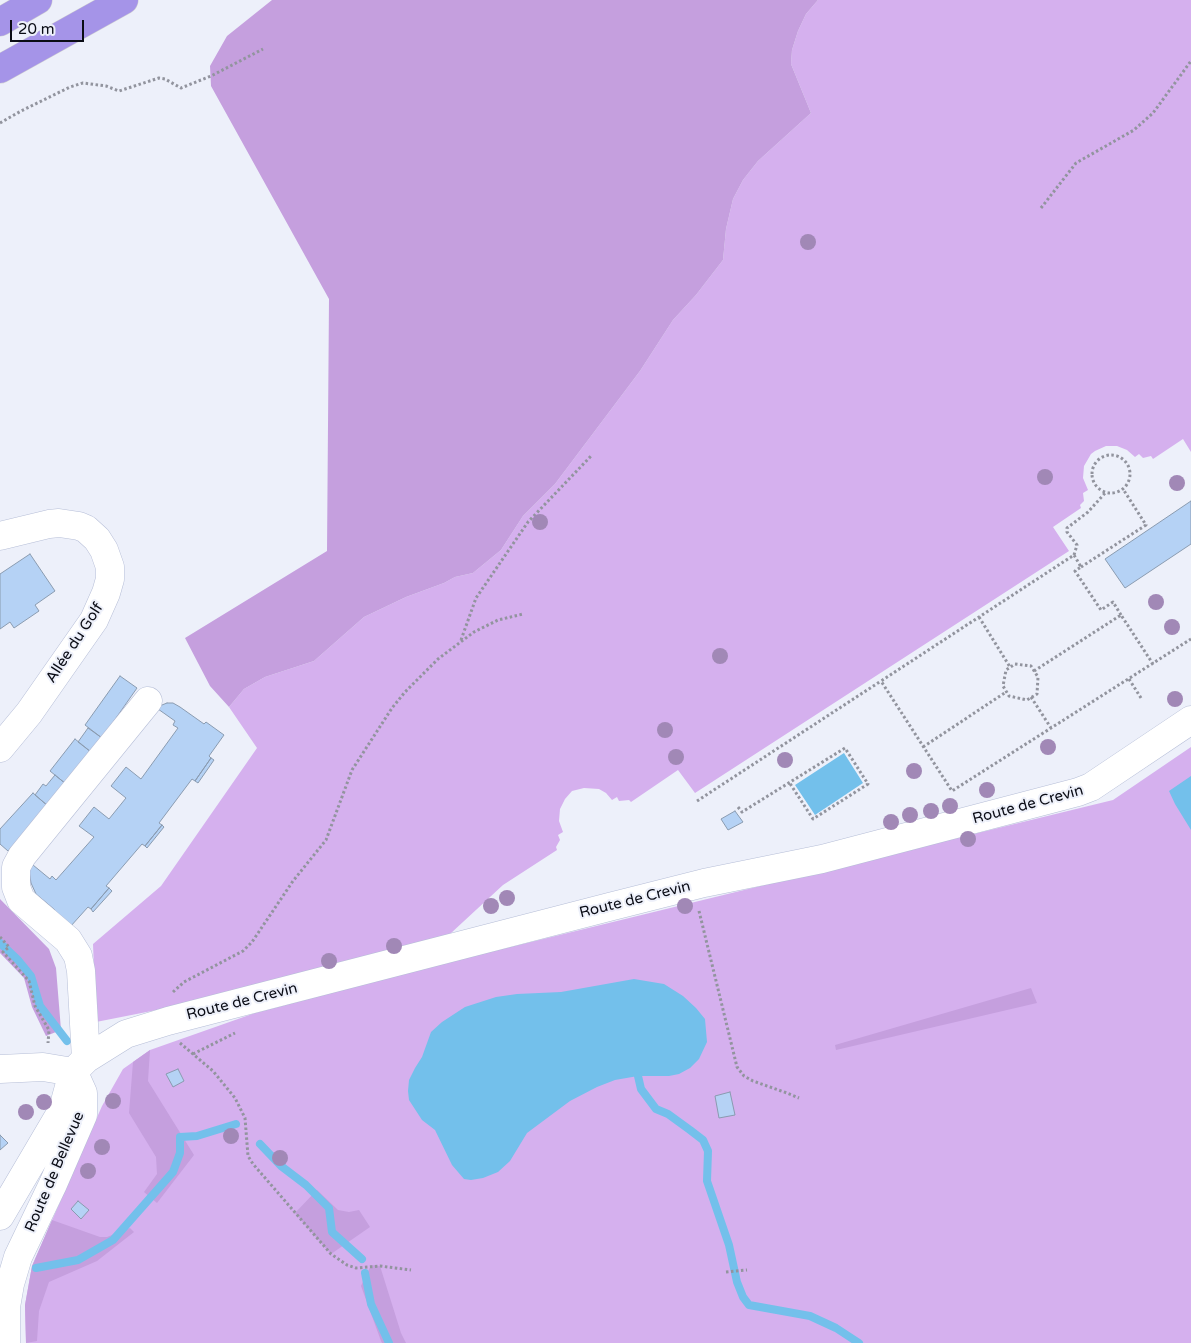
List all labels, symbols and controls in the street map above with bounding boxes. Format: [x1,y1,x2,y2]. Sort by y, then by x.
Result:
scale bar [12,10,86,42]
text: 20 m [18,20,55,38]
street label: Allée du Golf [42,600,108,686]
street label: Route de Crevin [971,782,1085,828]
street label: Route de Crevin [578,877,692,923]
street label: Route de Crevin [185,979,299,1025]
street label: Route de Bellevue [21,1109,89,1235]

